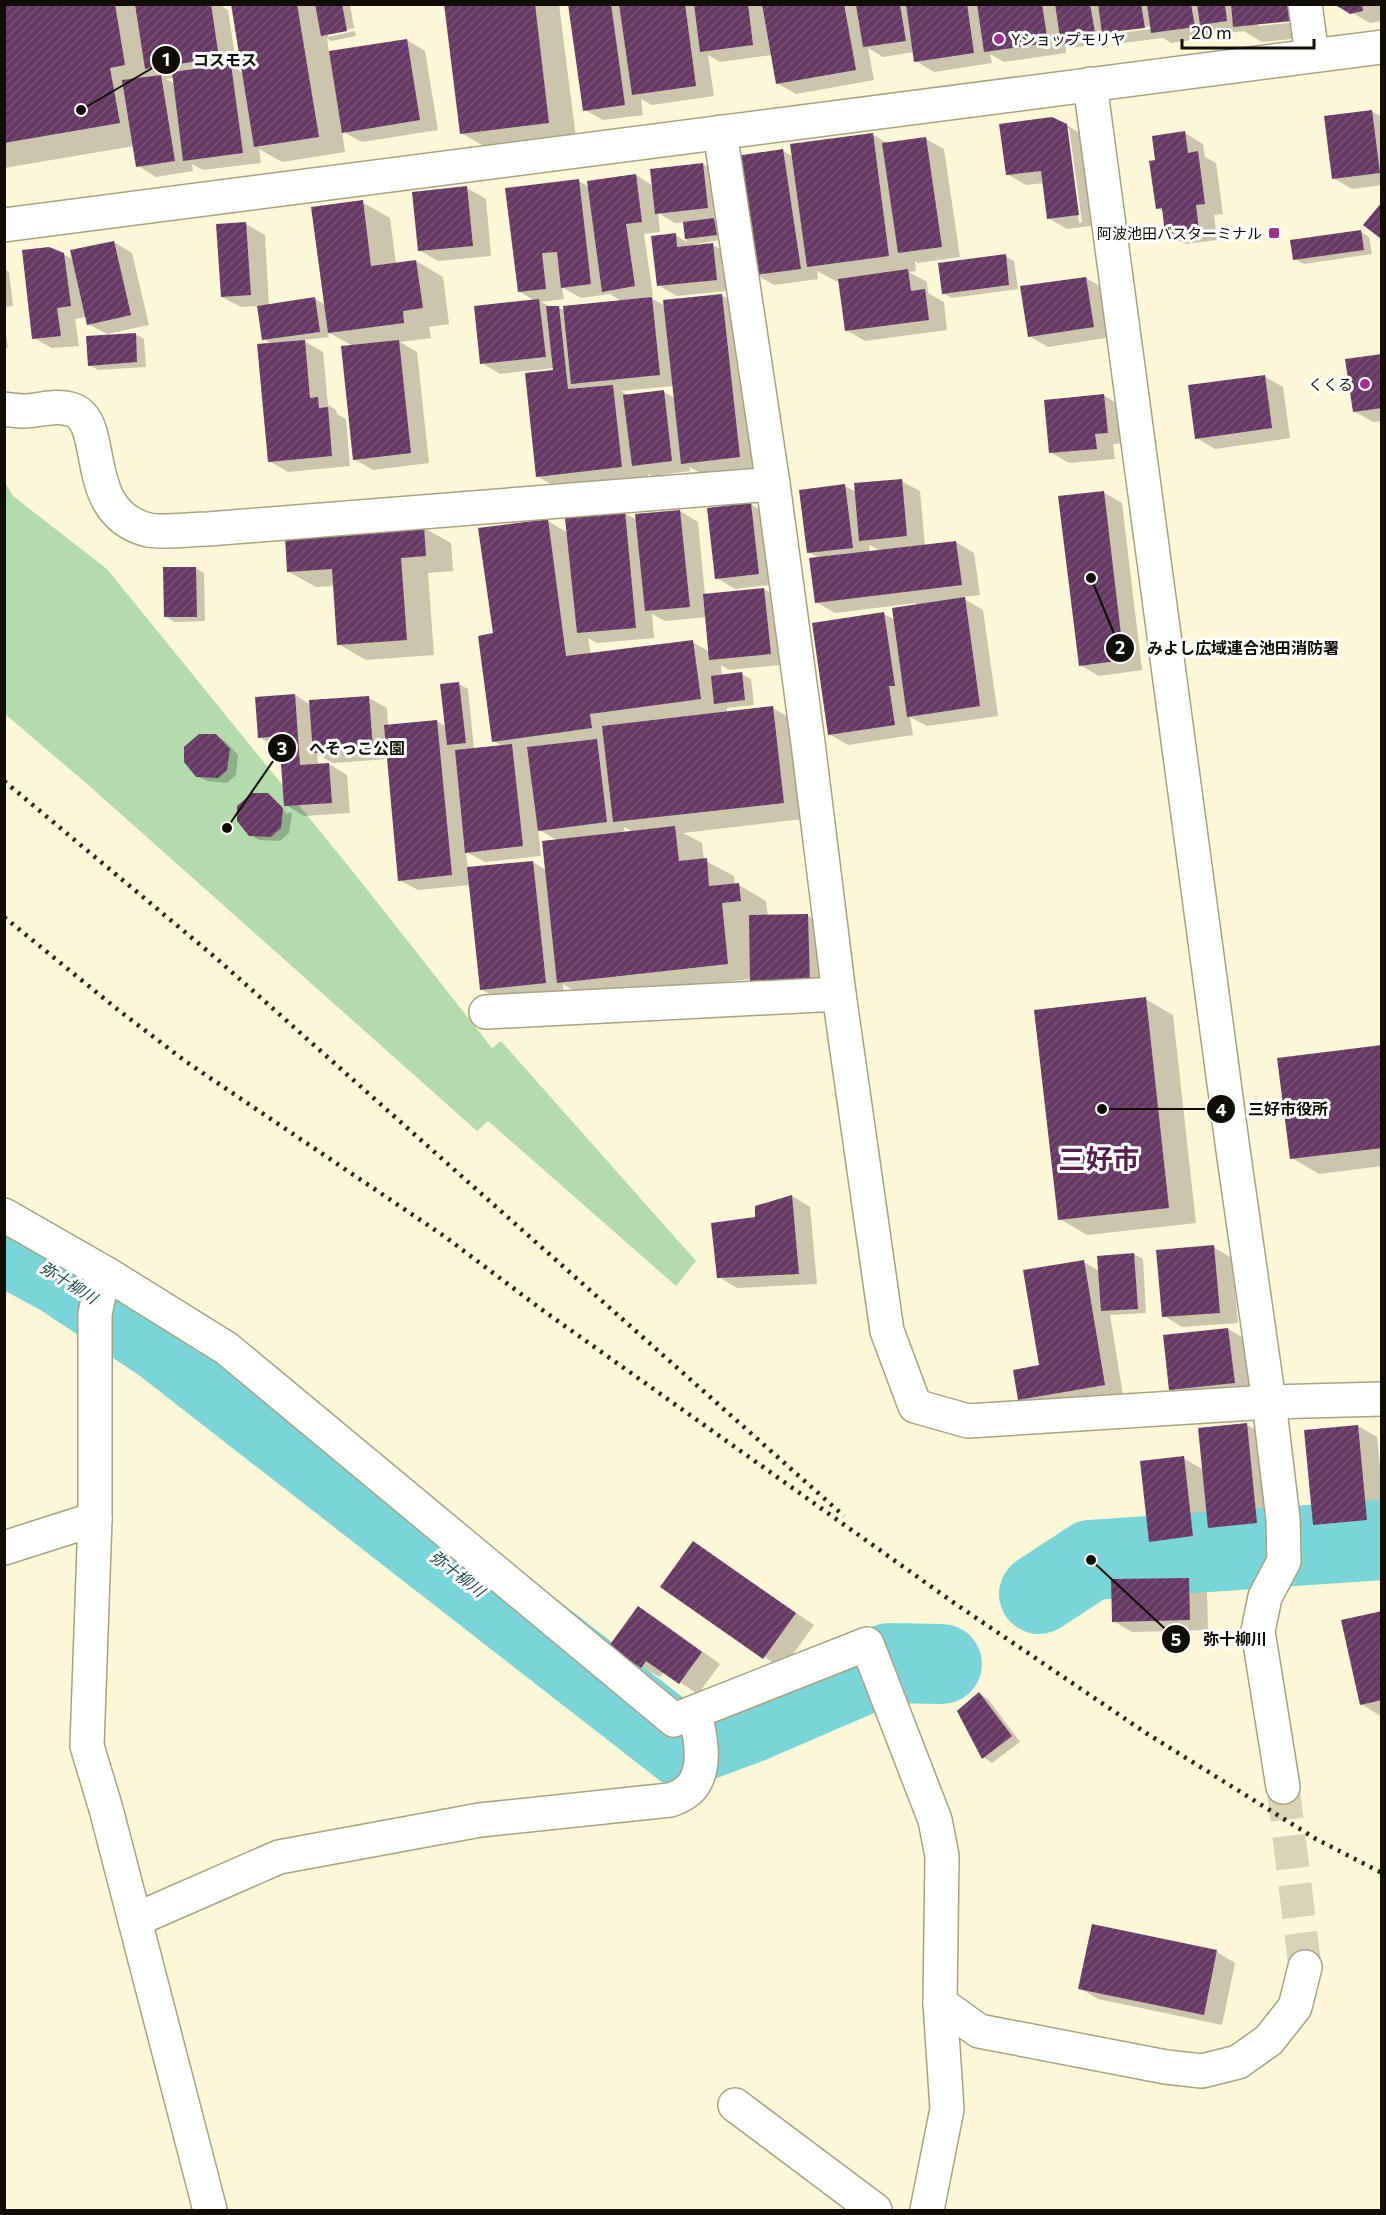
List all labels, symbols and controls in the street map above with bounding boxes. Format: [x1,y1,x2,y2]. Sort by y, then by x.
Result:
scale bar [1182,12,1314,50]
text: 20 m [1191,21,1232,43]
place label: Yショップモリヤ [1011,30,1126,48]
marker: Yショップモリヤ [992,32,1006,46]
callout: コスモス [151,43,269,77]
text: 1 [162,48,170,70]
text: コスモス [193,50,257,69]
place label: 阿波池田バスターミナル [1097,224,1262,242]
marker: 阿波池田バスターミナル [1267,226,1281,240]
place label: くくる [1308,375,1353,393]
marker: くくる [1358,377,1372,391]
callout: みよし広域連合池田消防署 [1105,631,1351,665]
text: 2 [1115,636,1125,658]
text: みよし広域連合池田消防署 [1147,638,1339,657]
callout: へそっこ公園 [267,731,417,765]
text: 3 [277,737,287,759]
text: へそっこ公園 [309,738,405,757]
callout: 三好市役所 [1206,1092,1340,1126]
text: 4 [1215,1098,1227,1120]
text: 三好市役所 [1248,1099,1328,1118]
district label: 三好市 [1059,1142,1140,1175]
water label: 弥十柳川 [37,1257,103,1308]
water label: 弥十柳川 [427,1546,491,1601]
callout: 弥十柳川 [1161,1622,1279,1656]
text: 5 [1171,1628,1181,1650]
text: 弥十柳川 [1203,1629,1267,1648]

